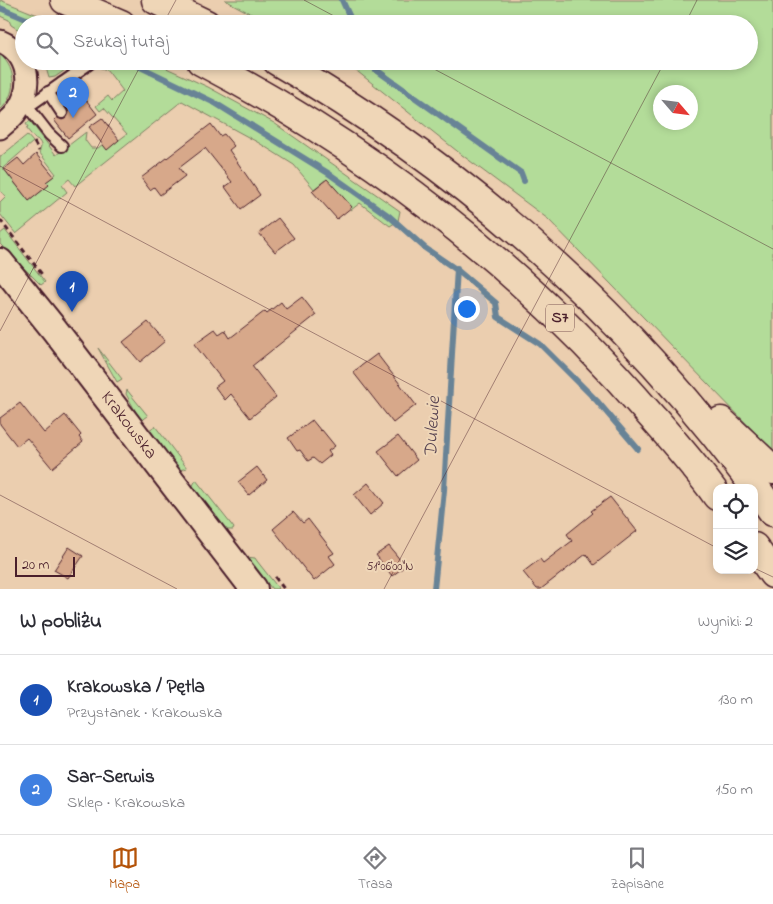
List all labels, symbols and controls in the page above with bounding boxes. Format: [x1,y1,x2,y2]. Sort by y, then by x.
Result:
search box [15,15,758,70]
icon: search [33,29,61,57]
text: Szukaj tutaj [73,29,169,56]
pin: 2 [57,77,89,118]
north arrow [653,85,698,130]
pin: 1 [56,271,88,312]
your location [454,296,480,322]
road number: S7 [546,304,574,332]
street label: Krakowska [94,386,163,465]
water label: Dulewie [418,394,448,458]
map controls [713,484,758,574]
button: locate [713,484,758,529]
button: layers [713,529,758,574]
scale bar [15,554,75,577]
text: 20 m [22,555,49,576]
text: 51°06'00"N [367,558,413,576]
text: W pobliżu [20,607,102,637]
text: Wyniki: 2 [698,610,753,634]
text: Krakowska / Pętla [67,674,205,701]
text: 1 [33,688,39,712]
text: 130 m [718,688,753,712]
text: Przystanek · Krakowska [67,701,222,725]
text: Sar-Serwis [67,764,155,791]
text: 2 [32,778,40,802]
text: 150 m [715,778,753,802]
text: Sklep · Krakowska [67,791,185,815]
tab: Mapa [109,844,140,895]
tab: Trasa [358,844,393,895]
tab: Zapisane [611,844,664,895]

